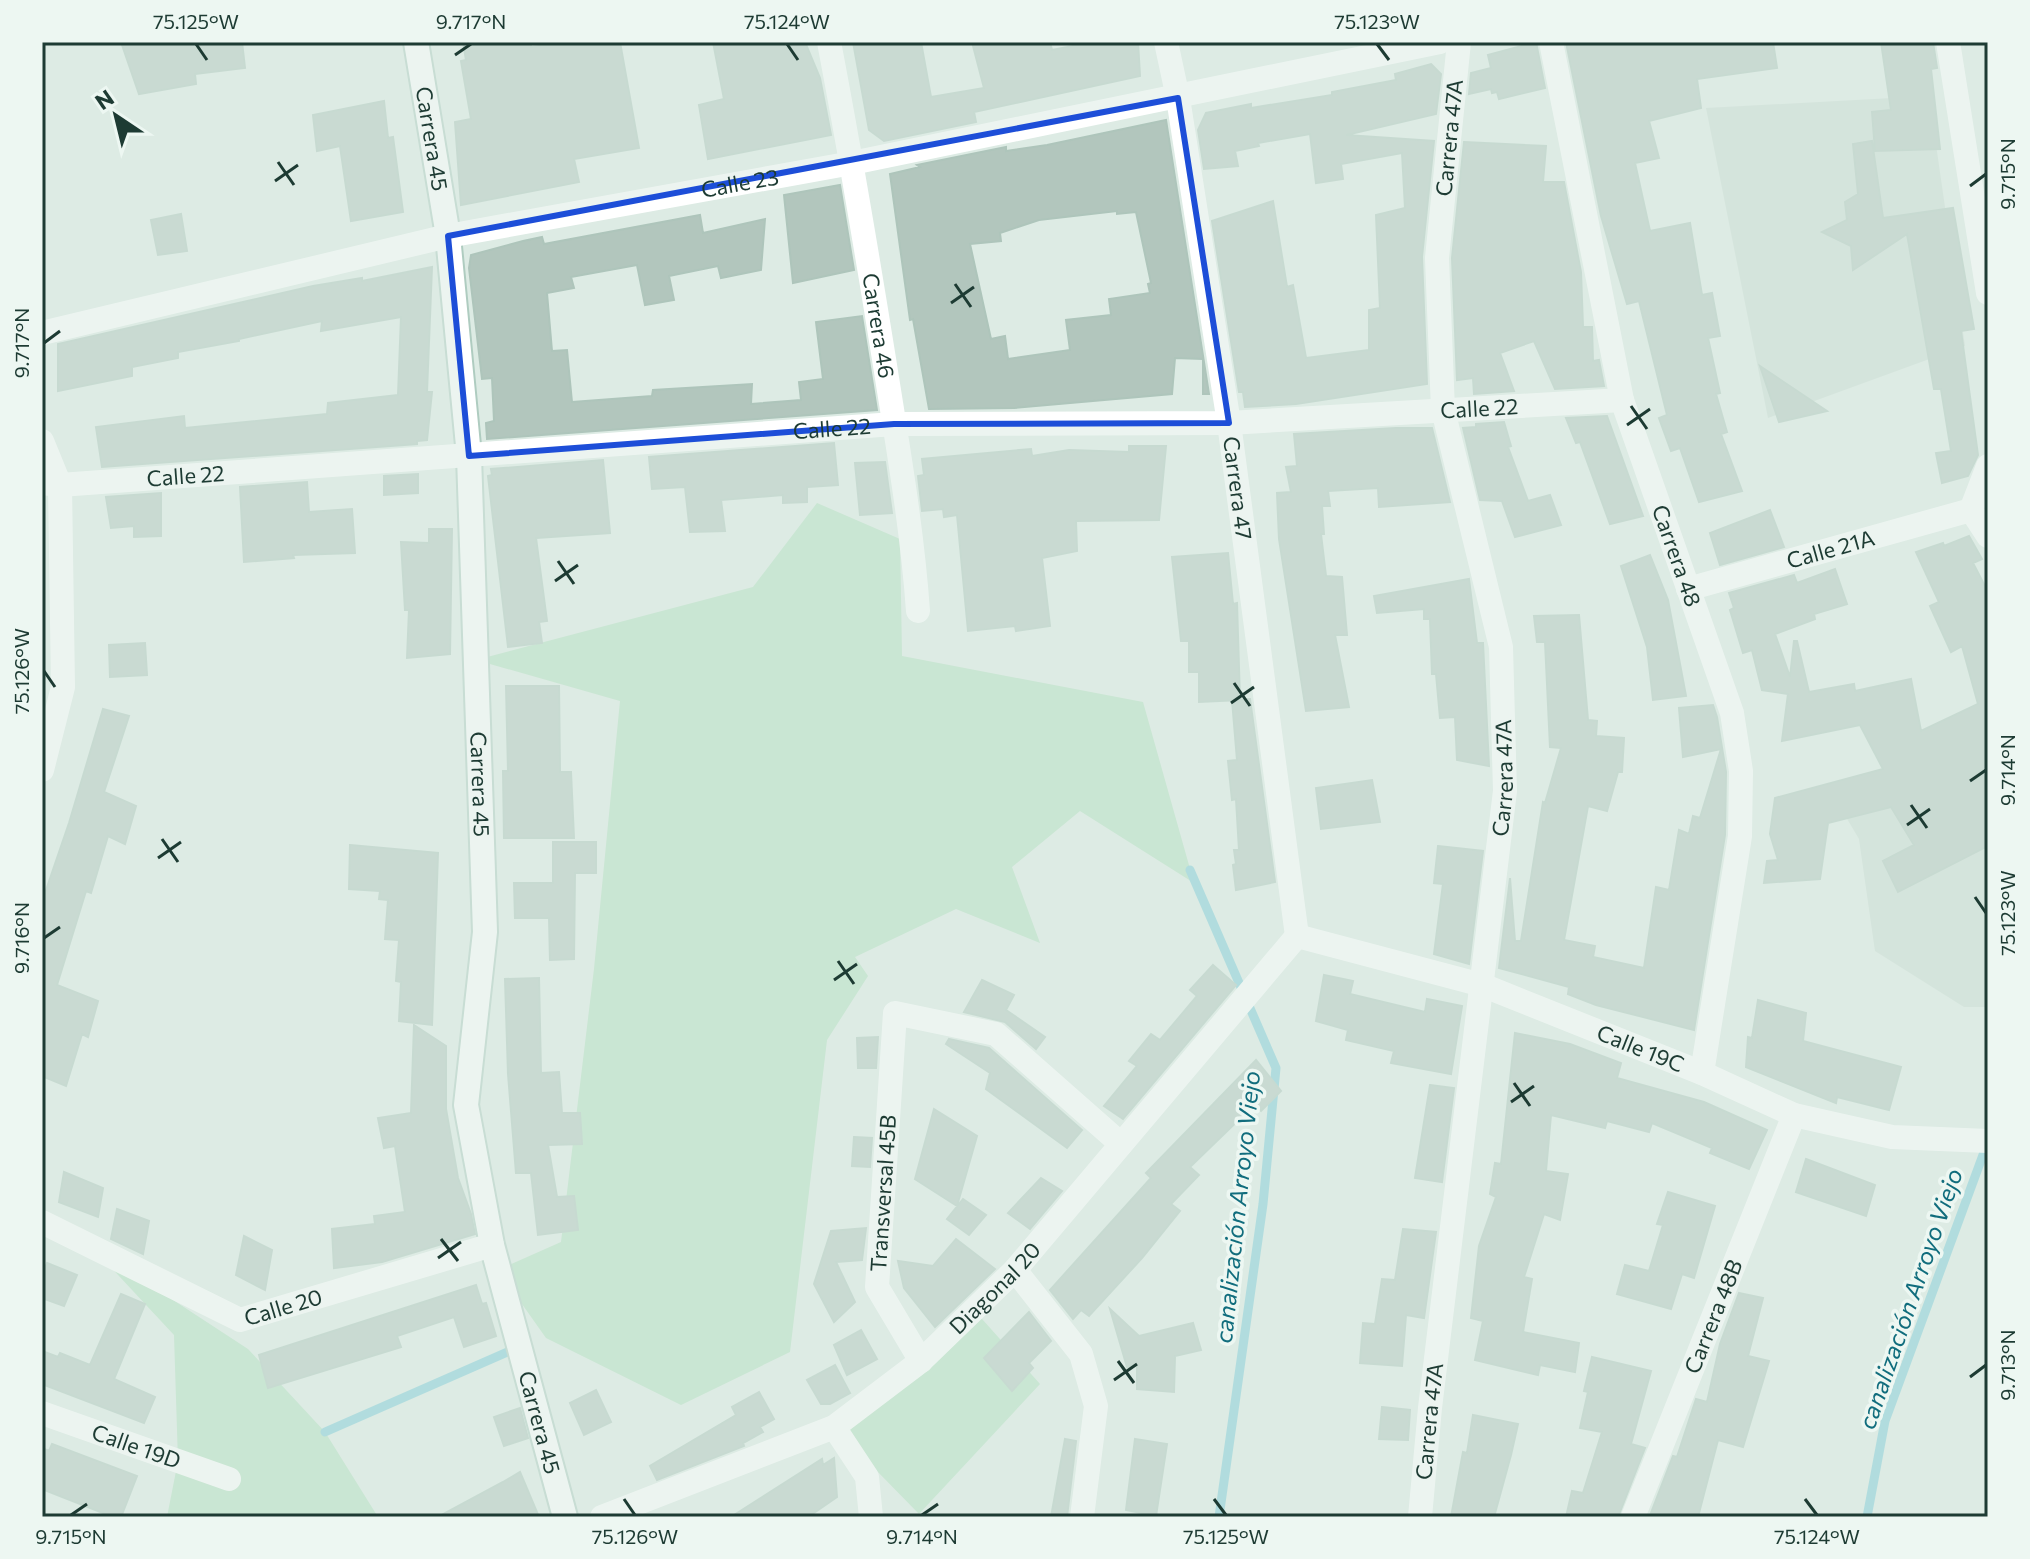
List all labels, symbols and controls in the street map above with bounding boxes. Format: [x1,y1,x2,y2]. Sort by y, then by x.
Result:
text: 75.125°W [153,9,239,33]
text: 9.717°N [436,9,506,33]
text: 75.124°W [744,9,830,33]
text: 75.123°W [1334,9,1420,33]
north arrow [76,76,156,156]
street label: Carrera 47A [1429,78,1468,198]
text: N [90,83,119,115]
street label: Carrera 45 [411,84,454,193]
text: 9.715°N [1995,138,2019,210]
street label: Calle 23 [699,163,781,203]
street label: Carrera 46 [857,271,901,380]
text: 9.717°N [9,308,33,378]
street label: Calle 22 [1439,392,1519,424]
street label: Calle 22 [792,412,872,444]
street label: Carrera 47 [1218,435,1258,542]
street label: Calle 22 [146,459,225,492]
street label: Carrera 48 [1647,501,1708,610]
street label: Calle 21A [1783,524,1878,574]
text: 75.126°W [9,628,33,714]
street label: Carrera 47A [1486,719,1518,838]
street label: Carrera 45 [465,731,496,837]
text: 9.714°N [1995,734,2019,806]
text: 75.123°W [1995,870,2019,956]
text: 9.716°N [9,902,33,974]
street label: Calle 19C [1593,1018,1688,1077]
water label: canalización Arroyo Viejo [1208,1069,1265,1345]
street label: Transversal 45B [864,1114,901,1273]
water label: canalización Arroyo Viejo [1851,1164,1968,1433]
street label: Diagonal 20 [943,1236,1046,1339]
street label: Carrera 48B [1678,1255,1748,1377]
street label: Calle 20 [241,1282,325,1331]
text: 9.713°N [1995,1329,2019,1401]
street label: Carrera 47A [1409,1361,1448,1481]
street label: Carrera 45 [513,1368,567,1477]
street label: Calle 19D [88,1418,185,1474]
text: 9.715°N [35,1524,107,1548]
text: 75.126°W [592,1524,678,1548]
text: 9.714°N [886,1524,958,1548]
text: 75.125°W [1183,1524,1269,1548]
text: 75.124°W [1774,1524,1860,1548]

